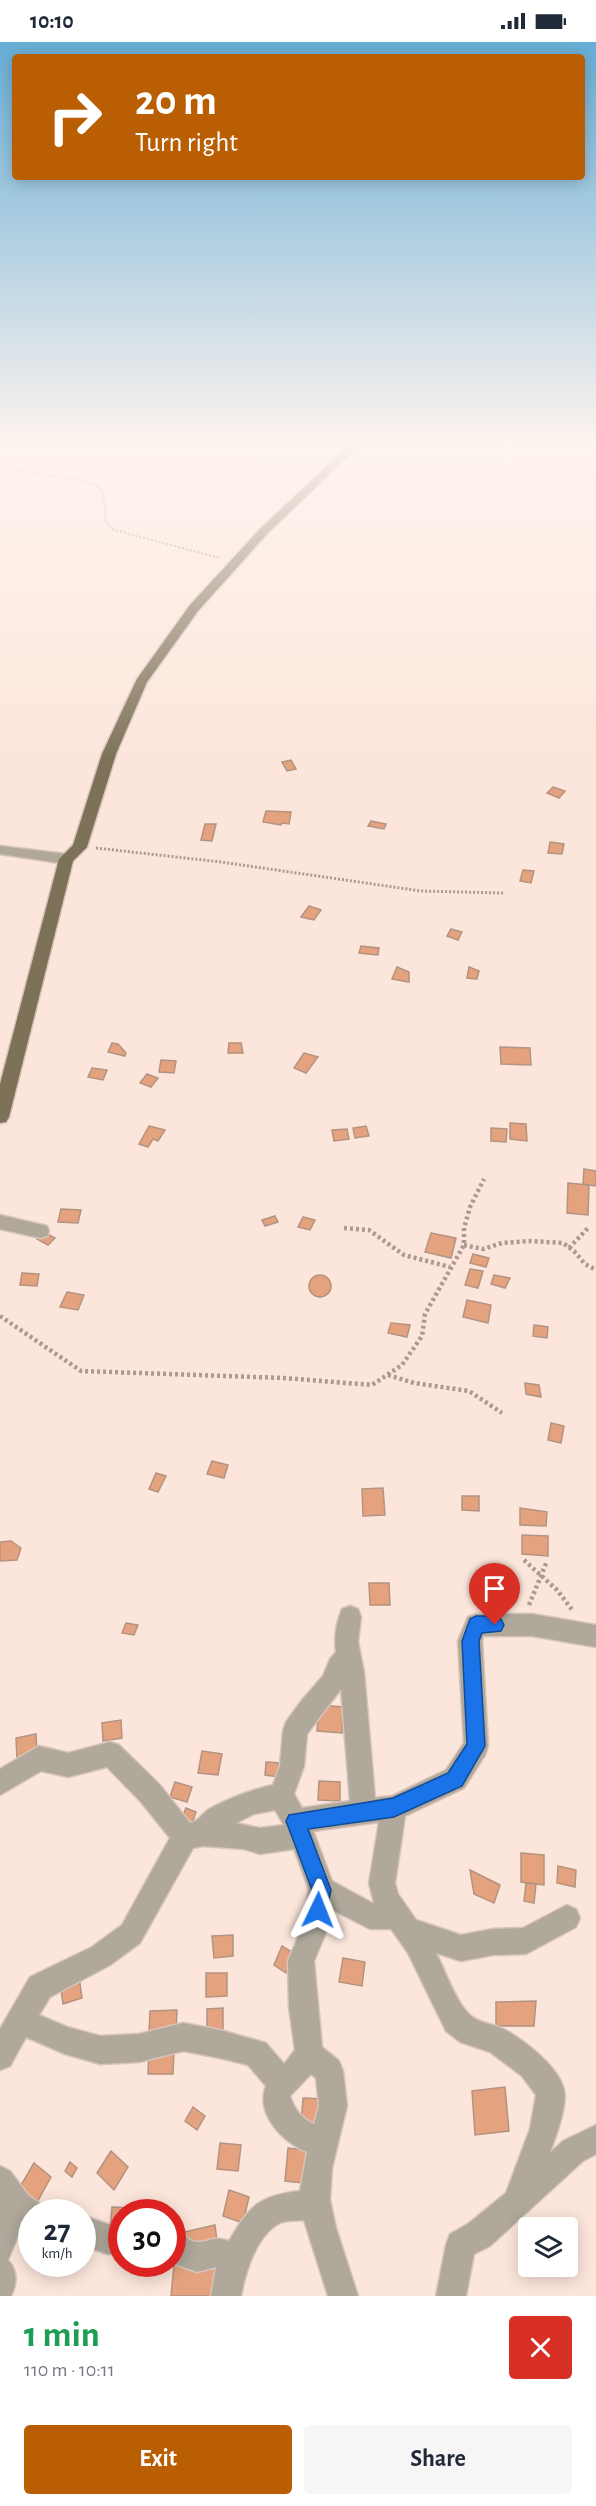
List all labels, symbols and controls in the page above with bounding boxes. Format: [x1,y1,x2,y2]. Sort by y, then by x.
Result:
text: 10:10 [30,10,74,32]
icon: right [36,78,114,156]
text: 20 m [135,80,217,122]
text: Turn right [135,129,238,156]
pin [469,1563,520,1625]
icon: arrive [478,1572,511,1605]
position arrow [286,1878,350,1942]
speed limit sign: 30 [108,2199,186,2277]
text: 27 [43,2216,71,2246]
map controls [518,2217,578,2277]
button: layers [518,2217,578,2277]
text: km/h [42,2246,72,2261]
button: close [509,2316,572,2379]
text: 1 min [24,2317,100,2353]
text: 110 m · 10:11 [24,2360,115,2380]
button: Exit [24,2425,292,2494]
button: Share [304,2425,572,2494]

